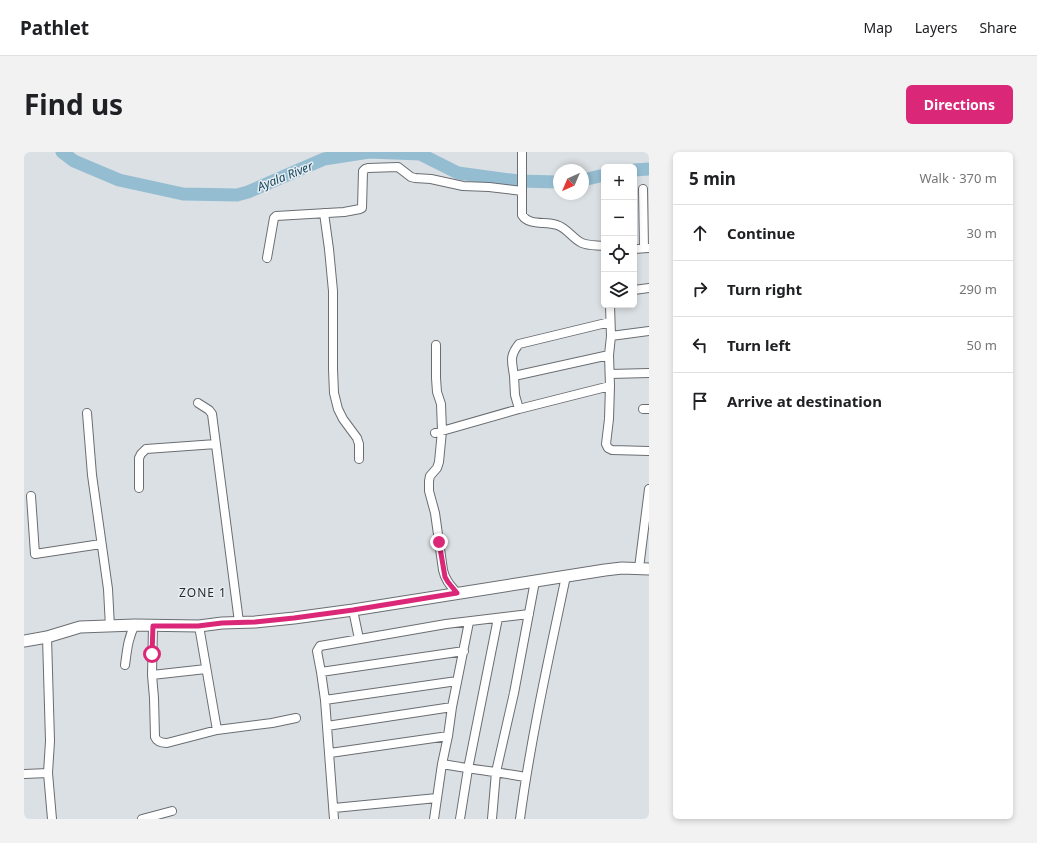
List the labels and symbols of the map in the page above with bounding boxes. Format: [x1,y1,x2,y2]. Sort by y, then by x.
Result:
water label: Ayala River [254,157,316,195]
north arrow [553,164,589,200]
route end [430,533,448,551]
district label: ZONE 1 [179,584,227,601]
route start [143,645,161,663]

